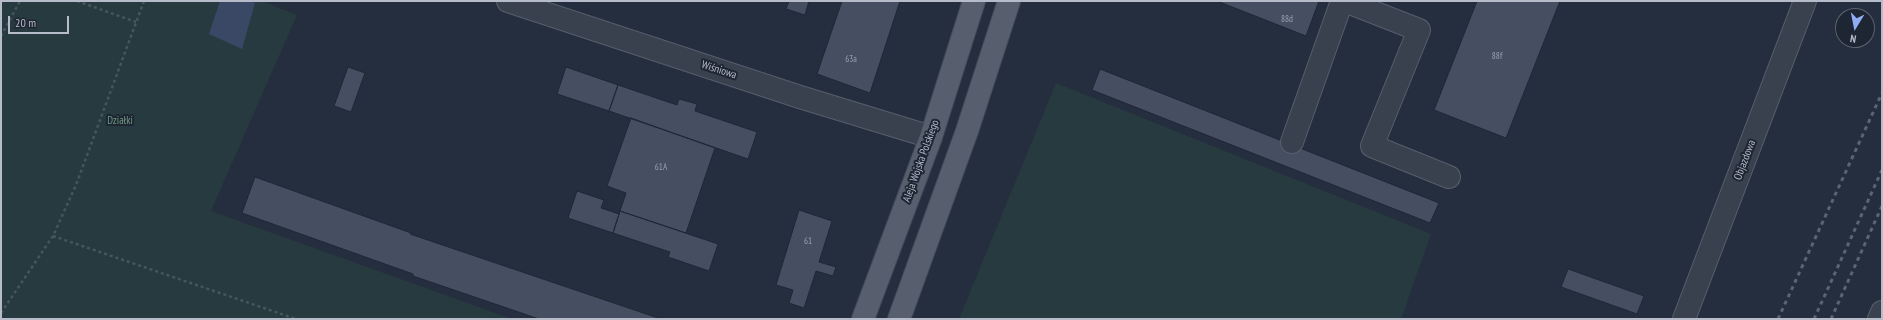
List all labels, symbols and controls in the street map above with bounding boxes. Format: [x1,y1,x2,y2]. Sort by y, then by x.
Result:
scale bar [10,8,71,34]
north arrow [1835,8,1875,48]
house number: 88d [1281,14,1293,24]
text: 20 m [15,15,36,30]
text: N [1849,31,1857,46]
house number: 88f [1492,51,1502,61]
house number: 63a [845,54,857,64]
street label: Wiśniowa [700,58,738,82]
park label: Działki [107,114,133,128]
street label: Aleja Wojska Polskiego [900,118,942,204]
street label: Objazdowa [1731,138,1759,182]
house number: 61A [655,162,667,172]
house number: 61 [804,236,812,246]

